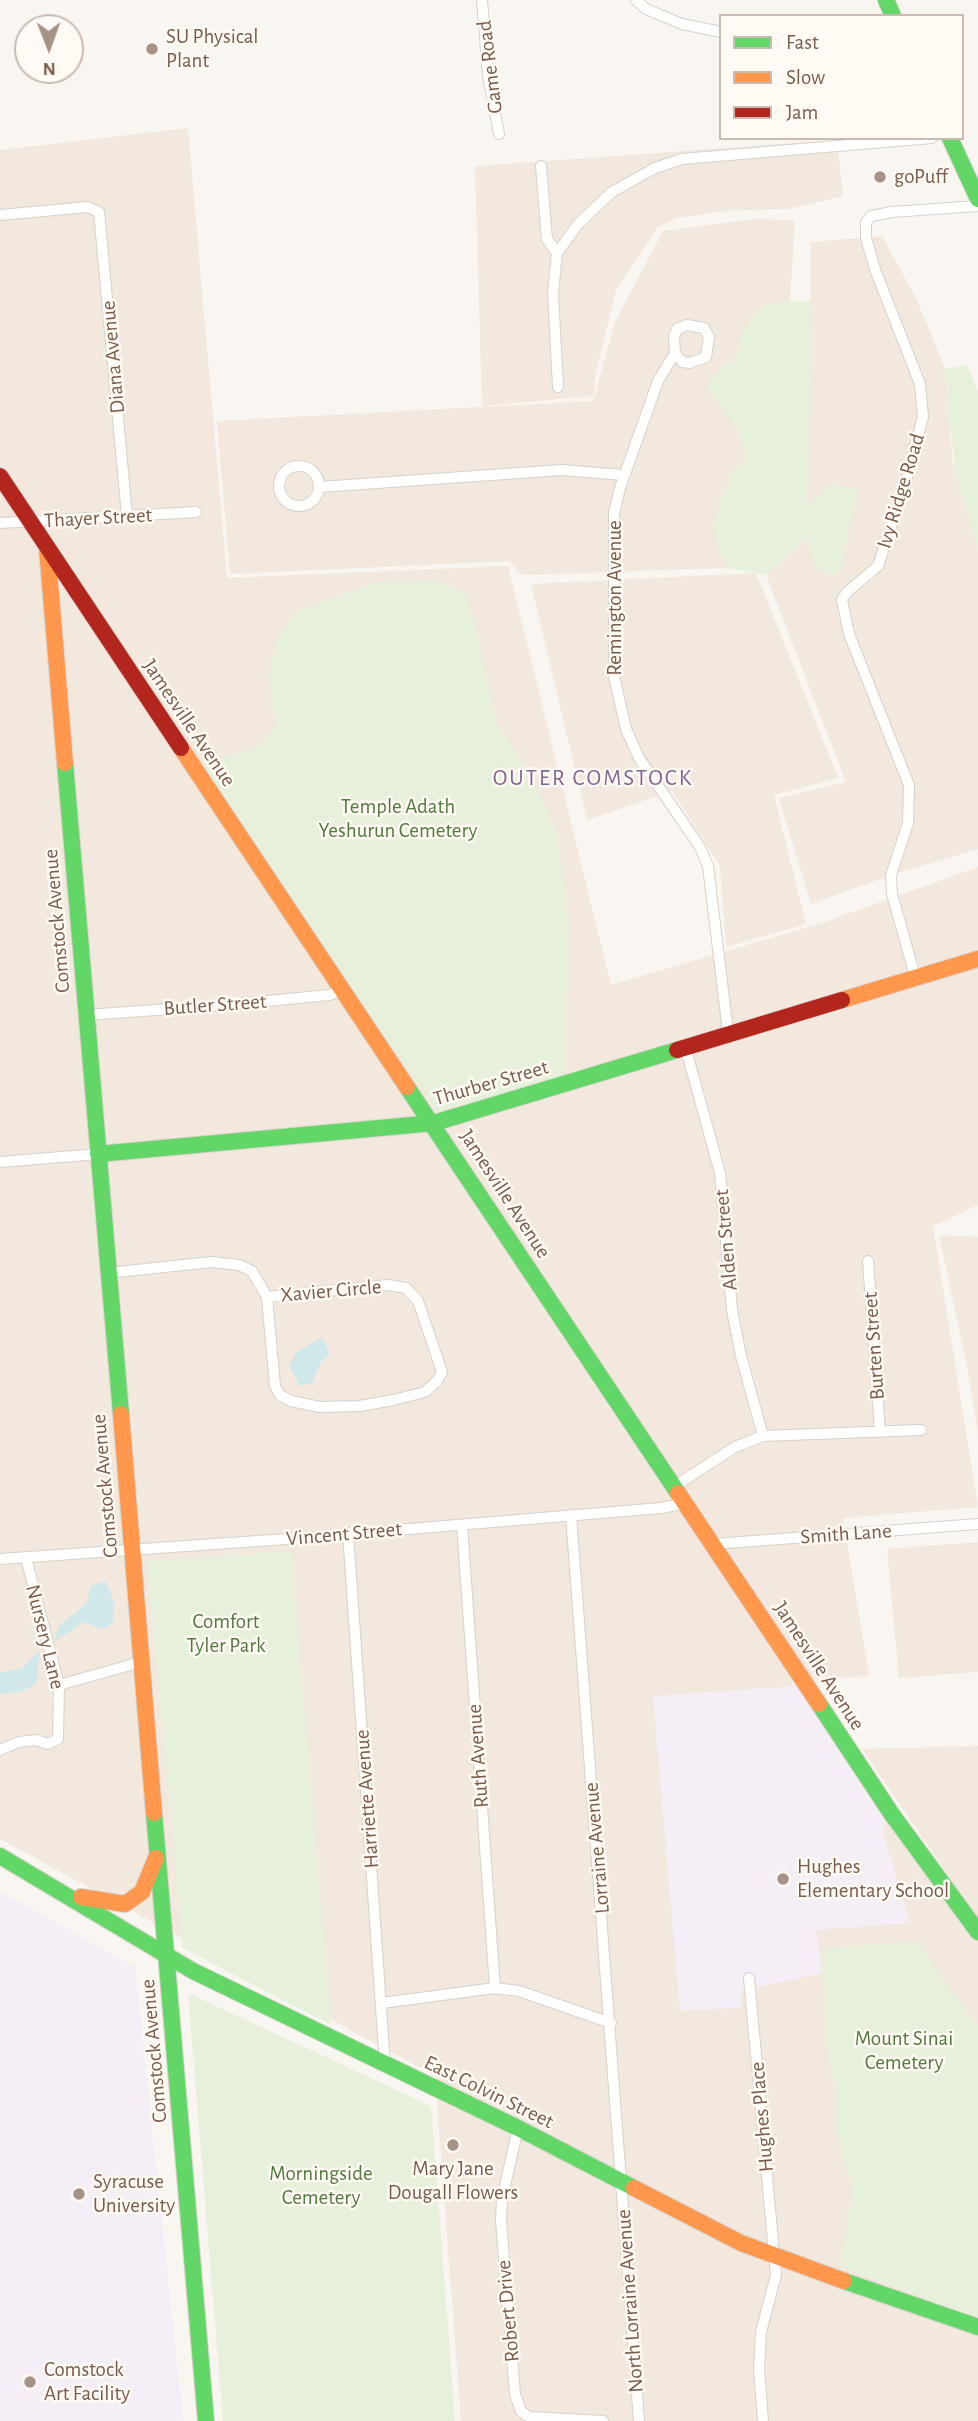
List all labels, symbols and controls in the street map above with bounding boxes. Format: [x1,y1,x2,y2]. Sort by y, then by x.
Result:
north arrow [14,14,84,84]
legend [719,14,964,140]
street label: Game Road [472,19,508,115]
place label: SU Physical Plant [166,24,259,74]
text: Fast [786,32,819,53]
marker: SU Physical Plant [144,41,160,57]
text: N [43,59,56,78]
text: Slow [786,67,825,88]
text: Jam [786,102,818,123]
place label: goPuff [894,164,948,190]
marker: goPuff [872,169,888,185]
street label: Diana Avenue [96,299,130,415]
street label: Ivy Ridge Road [872,430,930,552]
street label: Thayer Street [43,503,153,533]
street label: Remington Avenue [602,520,628,676]
street label: Jamesville Avenue [137,654,241,792]
district label: OUTER COMSTOCK [494,764,692,792]
park label: Temple Adath Yeshurun Cemetery [319,794,477,844]
street label: Comstock Avenue [38,848,76,994]
street label: Butler Street [163,989,267,1021]
street label: Thurber Street [431,1055,551,1111]
street label: Jamesville Avenue [454,1125,556,1263]
street label: Alden Street [709,1188,743,1292]
street label: Xavier Circle [279,1274,383,1308]
street label: Burten Street [858,1291,890,1401]
street label: Comstock Avenue [86,1413,124,1559]
street label: Vincent Street [285,1516,403,1552]
street label: Smith Lane [800,1518,892,1550]
street label: Nursery Lane [20,1582,70,1692]
street label: Jamesville Avenue [768,1597,870,1735]
park label: Comfort Tyler Park [186,1609,266,1659]
street label: Ruth Avenue [462,1703,494,1809]
street label: Harriette Avenue [350,1729,384,1869]
street label: Lorraine Avenue [579,1781,615,1915]
place label: Hughes Elementary School [797,1854,949,1904]
marker: Hughes Elementary School [775,1871,791,1887]
street label: Comstock Avenue [135,1978,173,2124]
park label: Mount Sinai Cemetery [855,2026,953,2076]
street label: East Colvin Street [420,2050,558,2134]
street label: Hughes Place [745,2061,779,2173]
marker: Mary Jane Dougall Flowers [445,2137,461,2153]
place label: Mary Jane Dougall Flowers [388,2156,518,2206]
park label: Morningside Cemetery [269,2161,373,2211]
place label: Syracuse University [93,2169,175,2219]
marker: Syracuse University [71,2186,87,2202]
street label: North Lorraine Avenue [611,2208,649,2394]
street label: Robert Drive [491,2259,525,2363]
place label: Comstock Art Facility [44,2357,130,2407]
marker: Comstock Art Facility [22,2374,38,2390]

